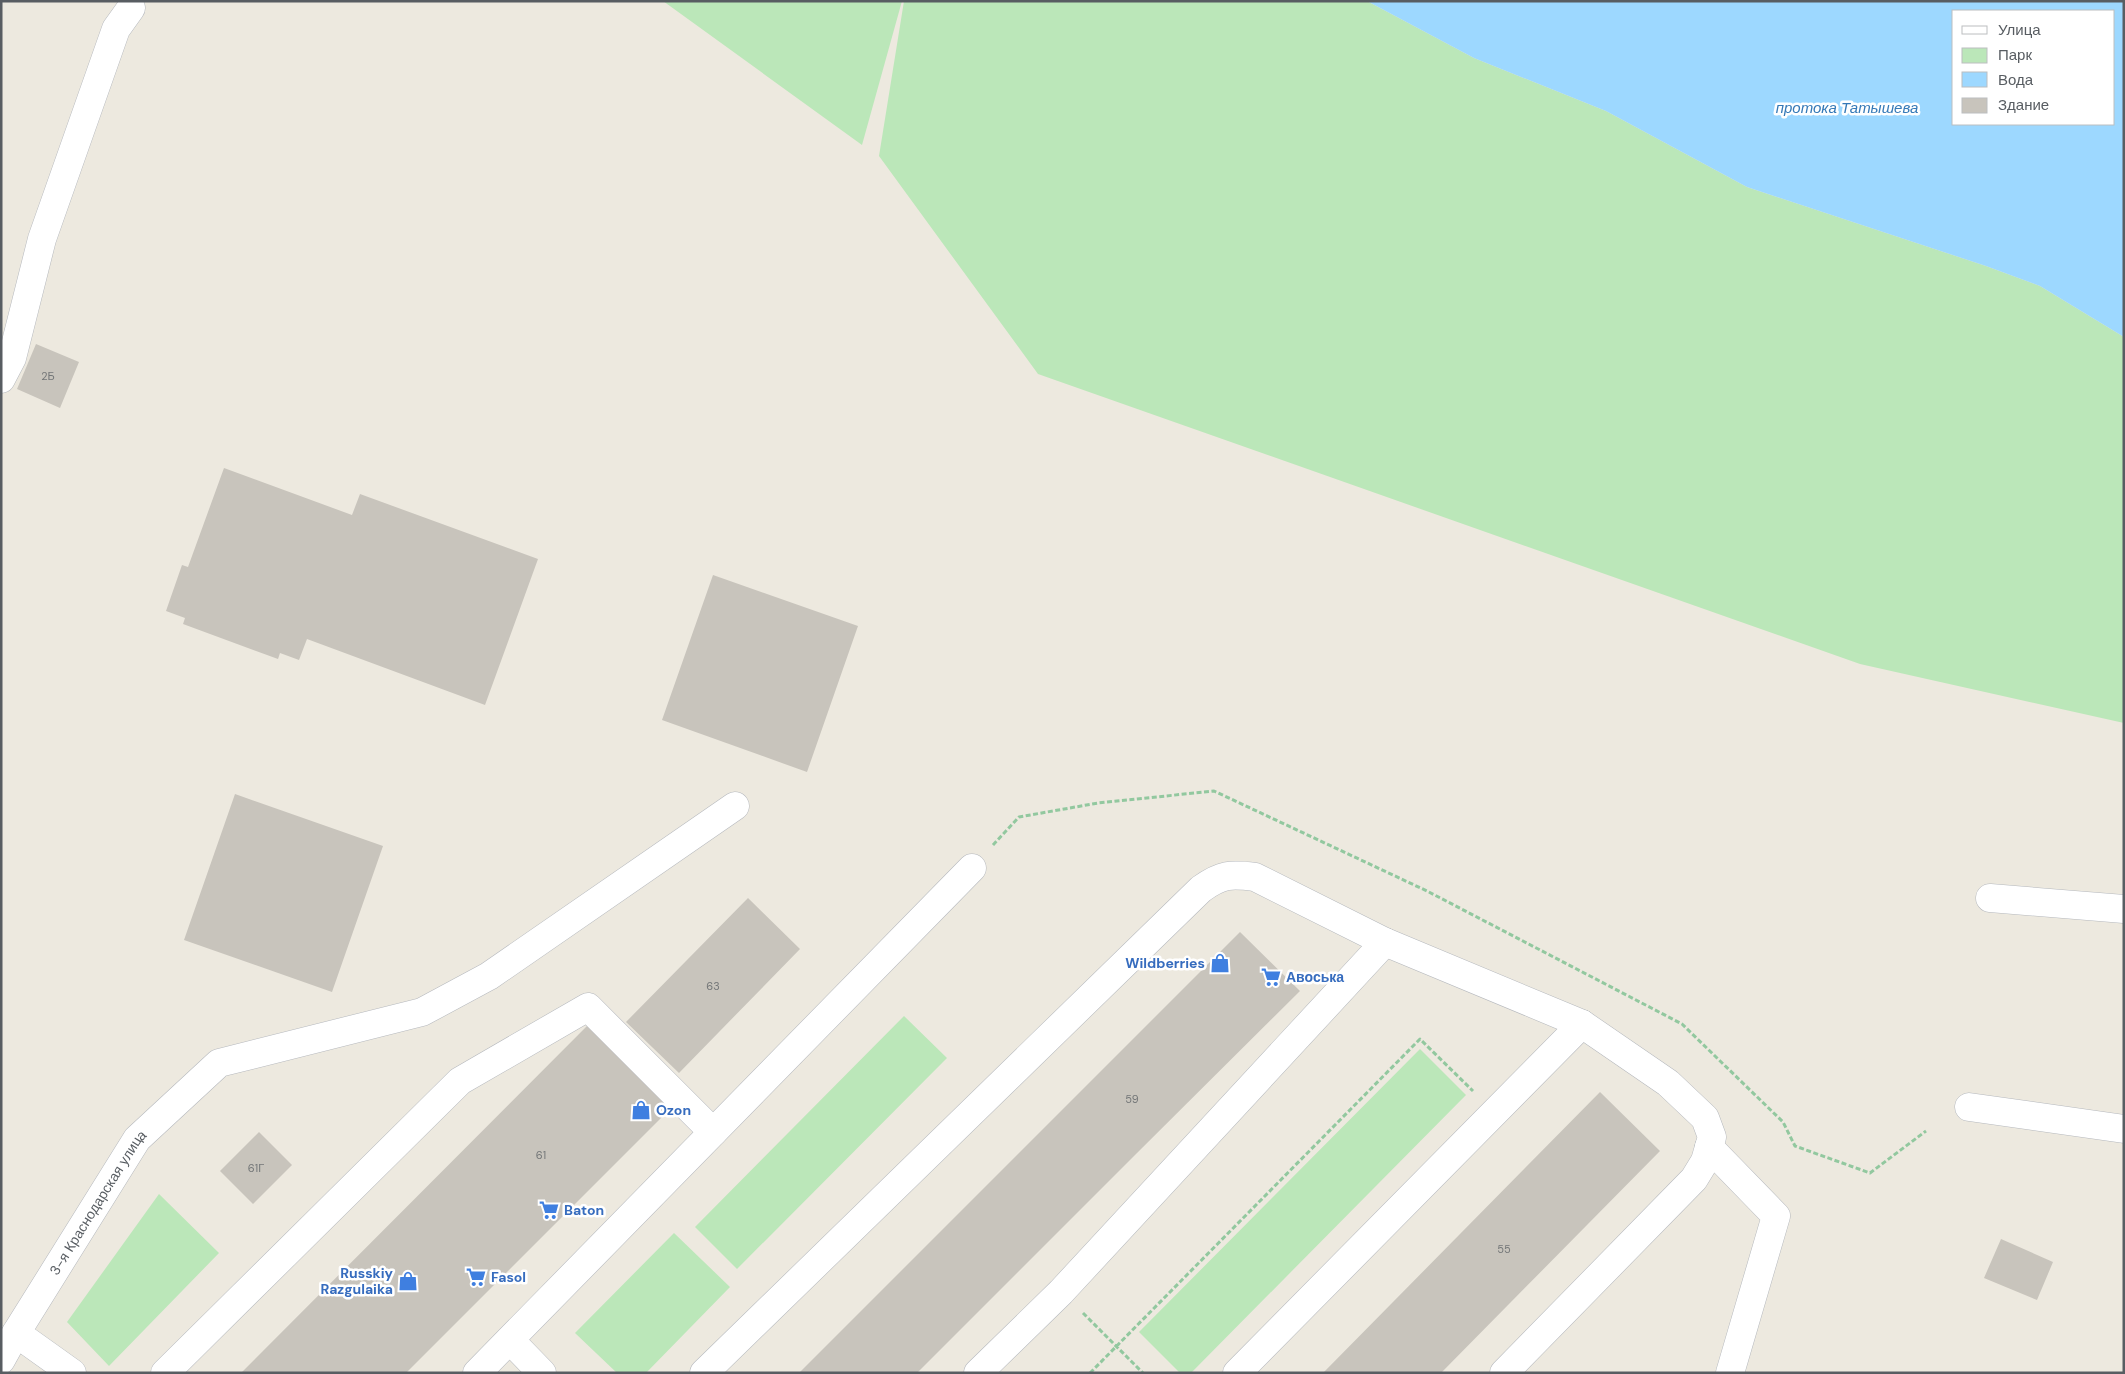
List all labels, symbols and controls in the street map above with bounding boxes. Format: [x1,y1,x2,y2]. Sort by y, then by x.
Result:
legend [1952,10,2115,125]
text: Улица [1998,20,2041,40]
text: Парк [1998,45,2032,65]
text: Вода [1998,70,2034,90]
text: Здание [1998,95,2049,115]
water label: протока Татышева [1776,98,1918,118]
house number: 2Б [41,369,55,383]
shop icon: Wildberries [1209,952,1231,974]
place label: Wildberries [1125,954,1205,972]
supermarket icon: Авоська [1260,966,1282,988]
place label: Авоська [1286,968,1344,986]
house number: 63 [706,979,720,993]
house number: 59 [1125,1092,1139,1106]
shop icon: Ozon [630,1099,652,1121]
place label: Ozon [656,1101,691,1119]
street label: 3-я Краснодарская улица [45,1126,150,1278]
house number: 61 [536,1148,546,1162]
house number: 61Г [248,1161,264,1175]
supermarket icon: Baton [538,1199,560,1221]
place label: Baton [564,1201,604,1219]
house number: 55 [1497,1242,1511,1256]
place label: Russkiy Razgulaika [321,1264,394,1298]
supermarket icon: Fasol [465,1266,487,1288]
place label: Fasol [491,1268,526,1286]
shop icon: Russkiy Razgulaika [397,1270,419,1292]

